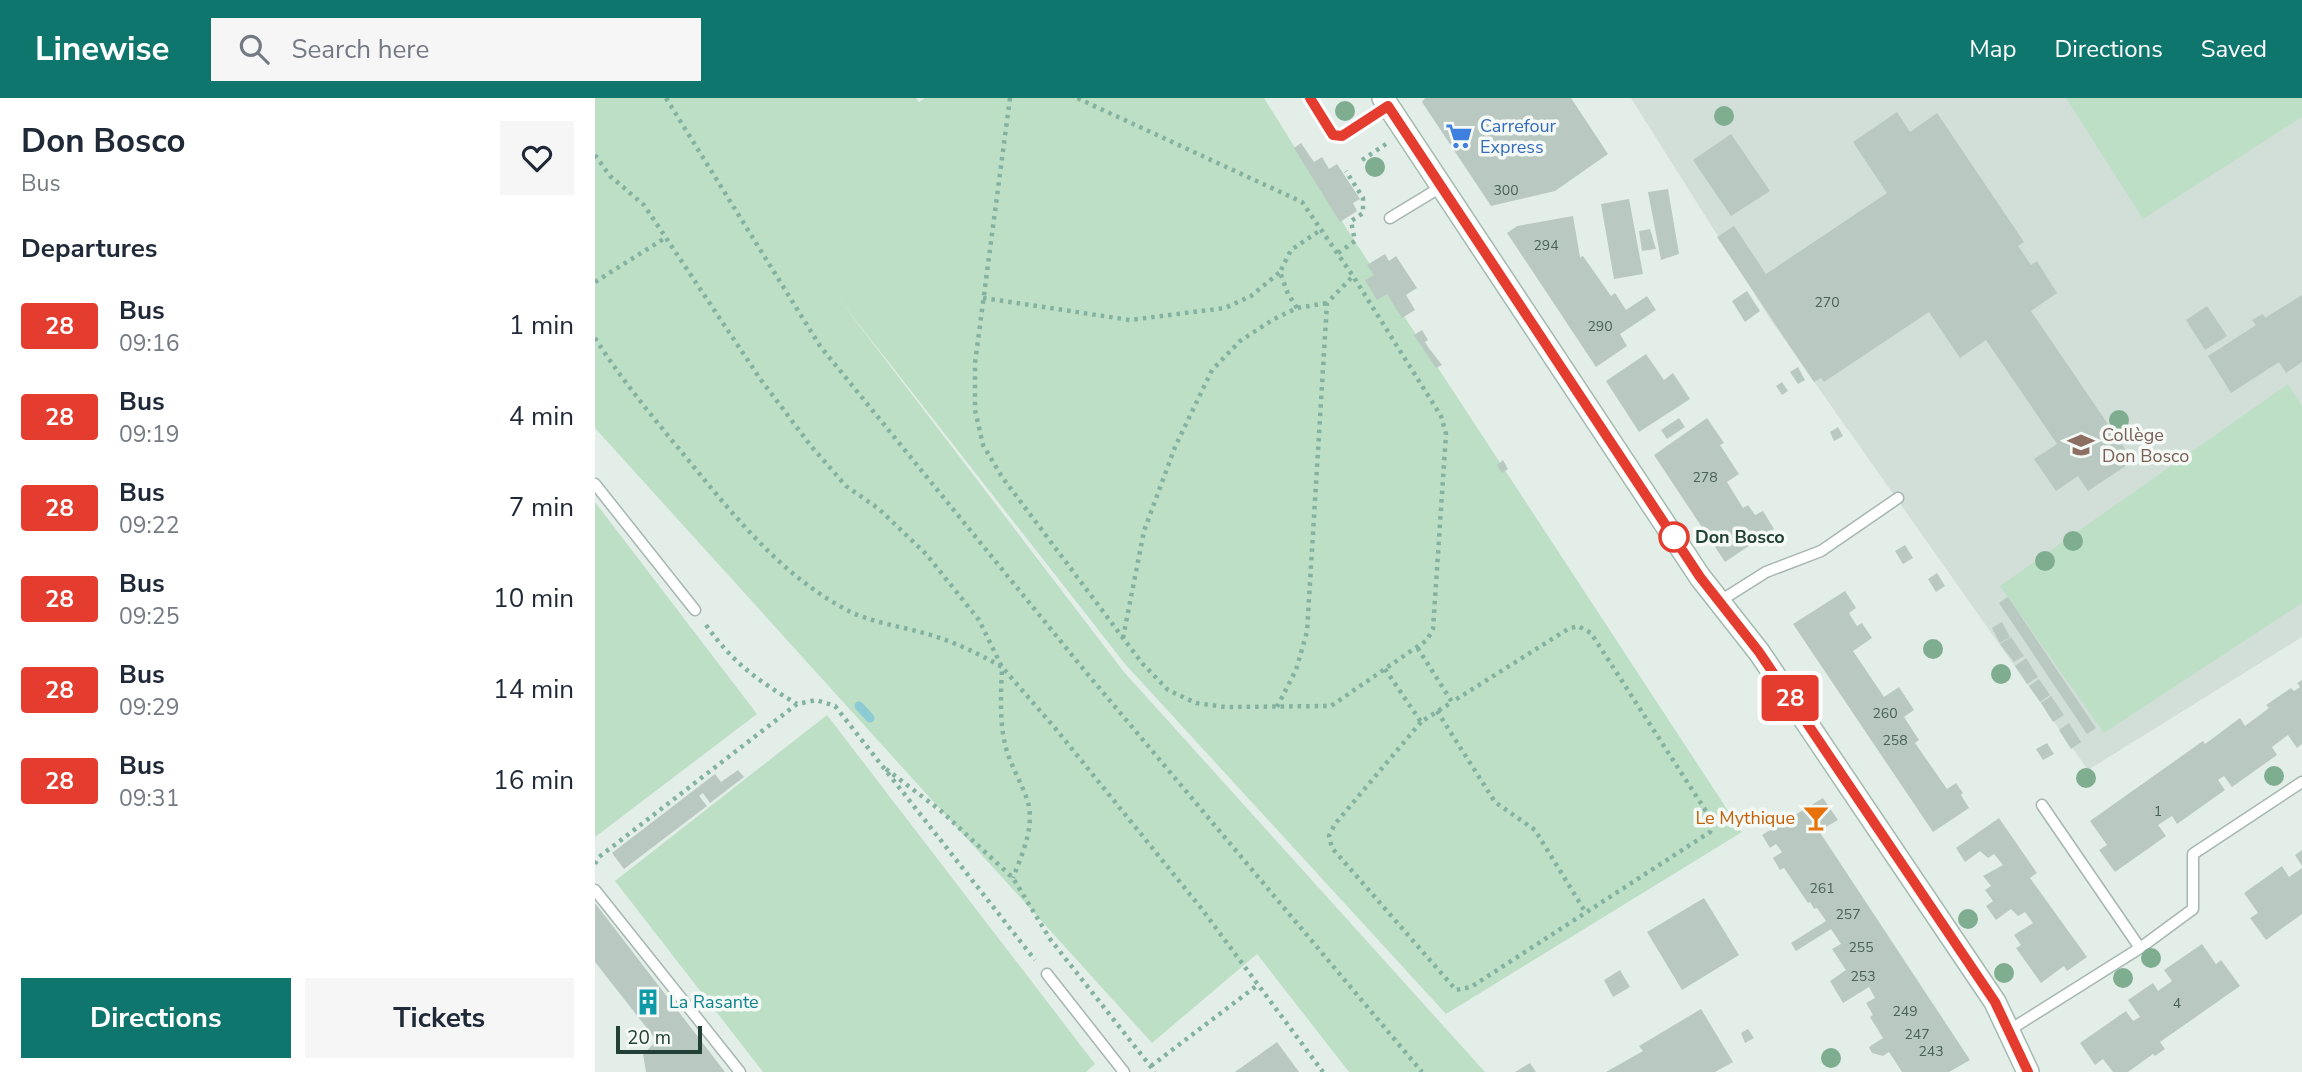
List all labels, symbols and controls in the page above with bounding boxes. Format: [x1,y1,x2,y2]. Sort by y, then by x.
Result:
search box [211,18,701,81]
text: Linewise [35,27,169,72]
icon: search [235,30,273,68]
text: Search here [291,32,429,67]
text: Map [1969,33,2016,65]
text: Directions [2054,33,2163,65]
text: Saved [2201,33,2267,65]
place label: Carrefour Express [1480,114,1557,159]
text: Don Bosco [21,119,185,164]
button: heart [500,121,574,195]
supermarket icon: Carrefour Express [1444,121,1474,151]
text: Bus [21,168,61,199]
house number: 300 [1493,181,1519,200]
text: Departures [21,231,157,266]
house number: 294 [1533,236,1559,255]
text: Bus [119,293,165,328]
house number: 270 [1814,293,1840,312]
text: 1 min [509,308,574,343]
text: 28 [45,310,74,342]
house number: 290 [1587,317,1613,336]
text: 09:16 [119,328,179,359]
text: Bus [119,384,165,419]
text: 4 min [509,399,574,434]
text: 28 [45,401,74,433]
text: 09:19 [119,419,179,450]
place label: Collège Don Bosco [2102,423,2189,468]
school or university icon: Collège Don Bosco [2066,430,2096,460]
house number: 278 [1692,468,1718,487]
text: Bus [119,475,165,510]
text: 7 min [509,490,574,525]
text: 28 [45,492,74,524]
text: 09:22 [119,510,179,541]
marker: Don Bosco [1659,522,1689,552]
place label: Don Bosco [1695,525,1785,549]
text: Bus [119,566,165,601]
text: 10 min [493,581,574,616]
text: 28 [45,583,74,615]
text: 09:25 [119,601,179,632]
text: Bus [119,657,165,692]
text: 14 min [493,672,574,707]
text: 28 [45,674,74,706]
line badge: 28 [1759,675,1821,721]
text: 28 [1776,682,1804,714]
text: 09:29 [119,692,179,723]
house number: 260 [1872,704,1898,723]
house number: 258 [1882,731,1908,750]
text: Bus [119,748,165,783]
text: 16 min [493,763,574,798]
text: 28 [45,765,74,797]
text: 09:31 [119,783,179,814]
house number: 1 [2154,802,2162,821]
bar icon: Le Mythique [1801,803,1831,833]
place label: Le Mythique [1695,806,1795,830]
house number: 261 [1809,879,1835,898]
house number: 257 [1835,905,1861,924]
house number: 255 [1848,938,1874,957]
house number: 253 [1850,967,1876,986]
button: Directions [21,978,291,1058]
button: Tickets [305,978,574,1058]
building icon: La Rasante [633,987,663,1017]
place label: La Rasante [669,990,759,1014]
house number: 4 [2173,994,2181,1013]
house number: 249 [1892,1002,1918,1021]
scale bar [616,1023,702,1055]
text: 20 m [627,1025,671,1051]
house number: 247 [1904,1025,1930,1044]
house number: 243 [1918,1042,1944,1061]

